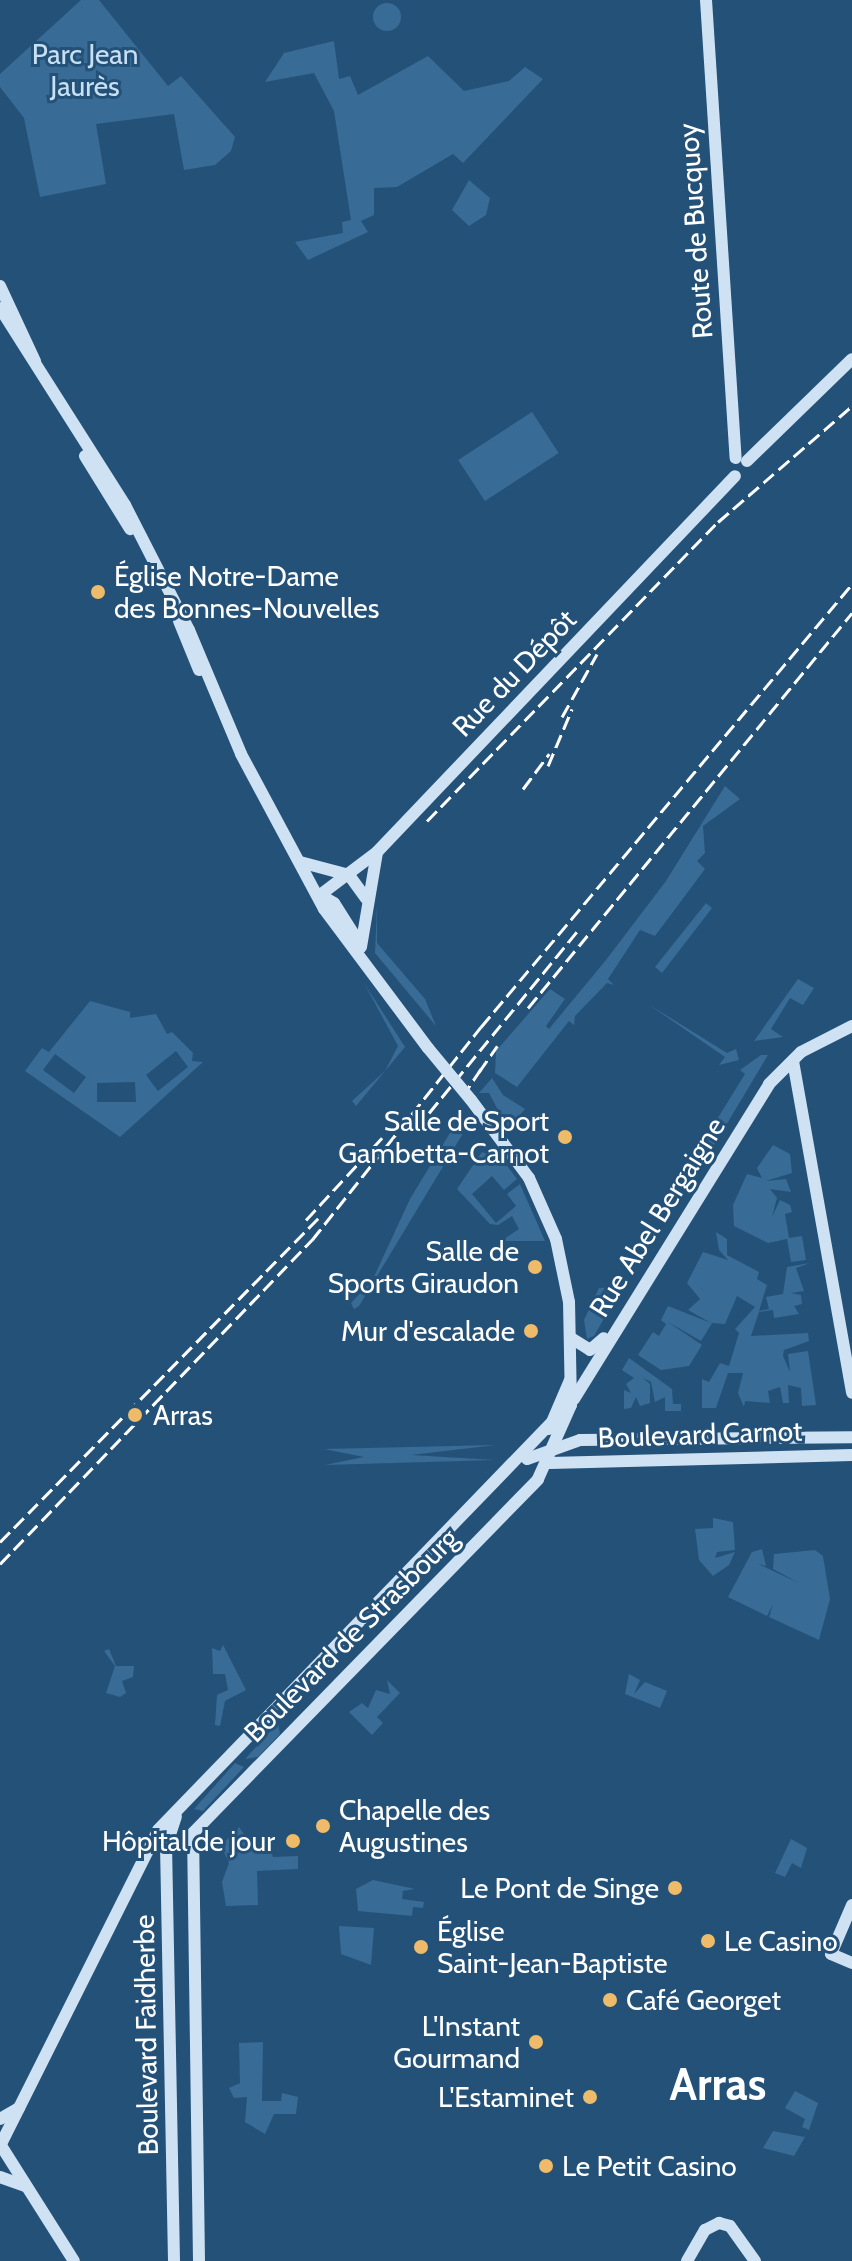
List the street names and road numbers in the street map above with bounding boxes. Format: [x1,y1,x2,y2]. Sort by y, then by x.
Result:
street label: Route de Bucquoy [671,122,719,340]
street label: Rue du Dépôt [445,603,583,743]
street label: Rue Abel Bergaigne [582,1111,732,1323]
street label: Boulevard Carnot [597,1414,803,1454]
street label: Boulevard de Strasbourg [237,1521,465,1749]
street label: Boulevard Faidherbe [127,1914,165,2156]

